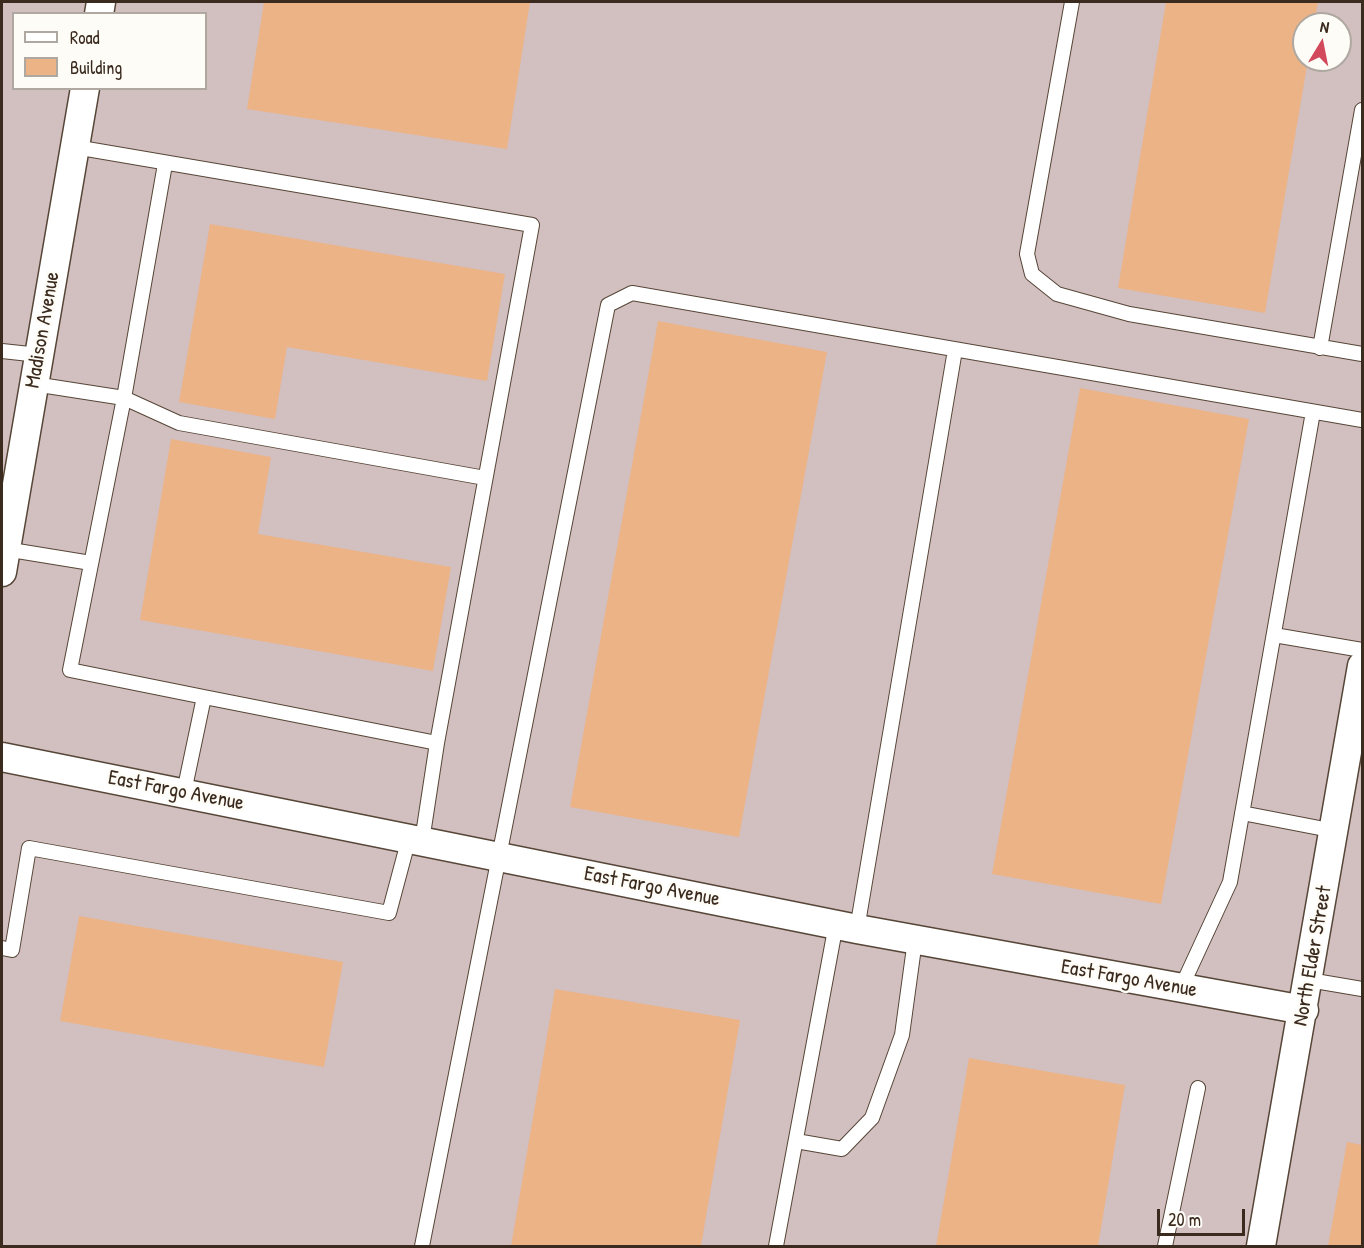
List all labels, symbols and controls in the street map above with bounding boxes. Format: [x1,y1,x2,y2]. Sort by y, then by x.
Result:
legend [12,12,207,90]
north arrow [1292,12,1352,72]
text: N [1319,15,1331,38]
text: Road [70,25,100,50]
text: Building [70,55,122,80]
street label: Madison Avenue [20,270,66,390]
street label: East Fargo Avenue [106,765,246,817]
street label: East Fargo Avenue [582,861,722,913]
street label: North Elder Street [1288,884,1338,1028]
street label: East Fargo Avenue [1059,955,1199,1003]
scale bar [1160,1197,1248,1235]
text: 20 m [1168,1207,1201,1232]

